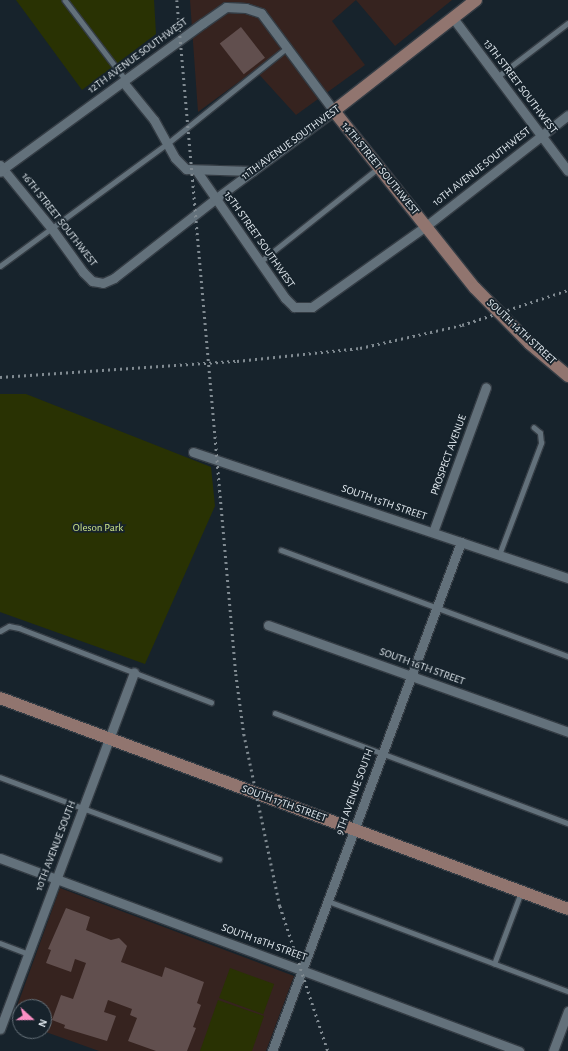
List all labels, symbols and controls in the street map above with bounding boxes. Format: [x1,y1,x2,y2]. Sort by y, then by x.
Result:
street label: 12TH AVENUE SOUTHWEST [86,15,190,97]
street label: 13TH STREET SOUTHWEST [480,37,560,137]
street label: 11TH AVENUE SOUTHWEST [239,103,343,183]
street label: 14TH STREET SOUTHWEST [339,120,421,218]
street label: 10TH AVENUE SOUTHWEST [430,125,534,209]
street label: 16TH STREET SOUTHWEST [18,170,100,270]
street label: 15TH STREET SOUTHWEST [221,189,297,291]
street label: SOUTH 14TH STREET [484,296,558,368]
street label: PROSPECT AVENUE [428,413,470,497]
street label: SOUTH 15TH STREET [340,482,428,524]
park label: Oleson Park [73,521,123,535]
street label: SOUTH 16TH STREET [377,645,467,689]
street label: 9TH AVENUE SOUTH [333,747,377,837]
street label: SOUTH 17TH STREET [240,783,328,825]
street label: 10TH AVENUE SOUTH [33,799,79,893]
street label: SOUTH 18TH STREET [219,921,309,965]
north arrow [12,999,52,1039]
text: N [36,1018,49,1029]

